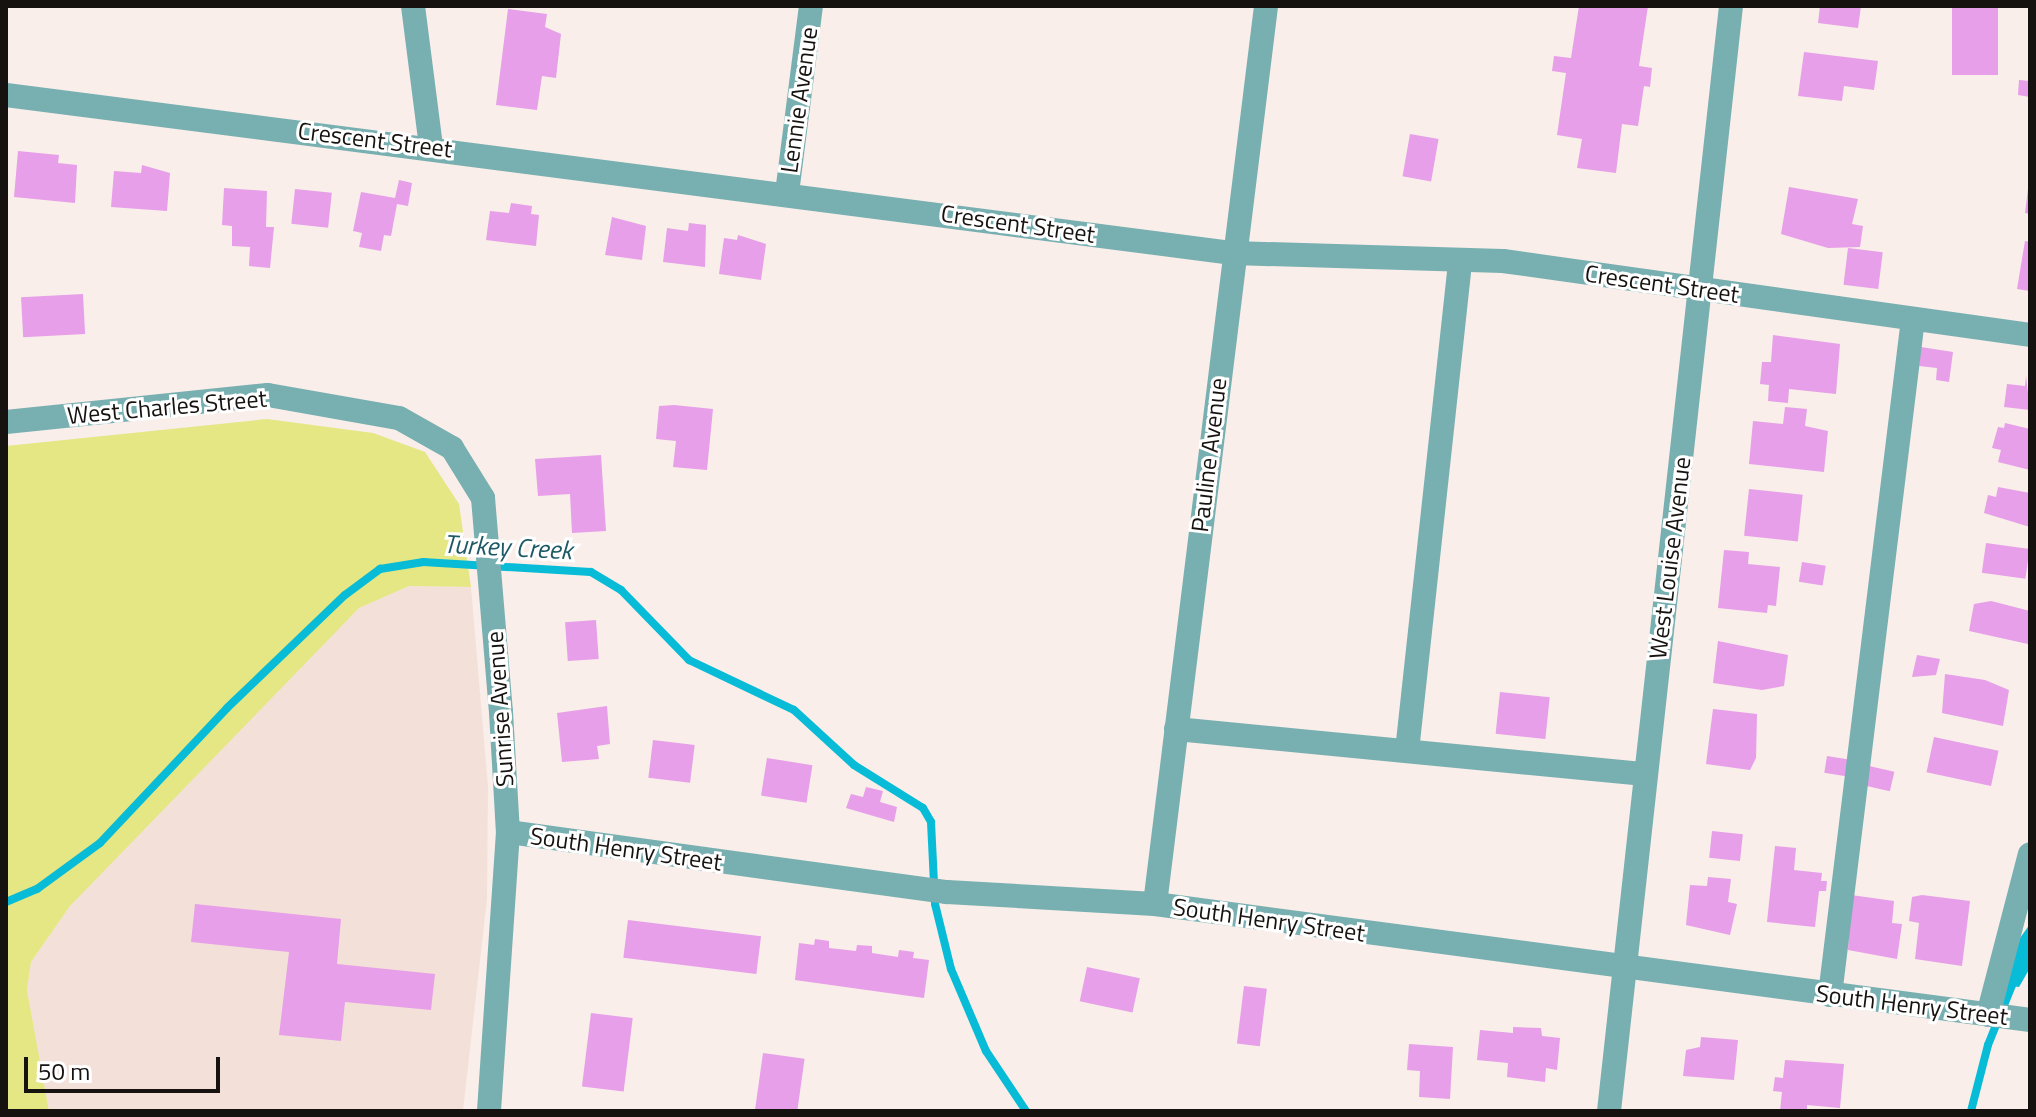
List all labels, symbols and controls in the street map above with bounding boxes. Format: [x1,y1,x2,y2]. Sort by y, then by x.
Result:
street label: Lennie Avenue [775,25,823,175]
street label: Crescent Street [296,116,454,164]
street label: Crescent Street [939,199,1097,249]
street label: Crescent Street [1583,259,1741,309]
street label: Pauline Avenue [1185,376,1233,534]
street label: West Charles Street [66,384,268,430]
street label: West Louise Avenue [1643,455,1697,661]
water label: Turkey Creek [443,528,573,566]
street label: Sunrise Avenue [480,630,520,788]
street label: South Henry Street [528,821,724,877]
street label: South Henry Street [1171,892,1367,948]
street label: South Henry Street [1814,979,2010,1031]
scale bar [28,1041,224,1091]
text: 50 m [38,1053,90,1089]

